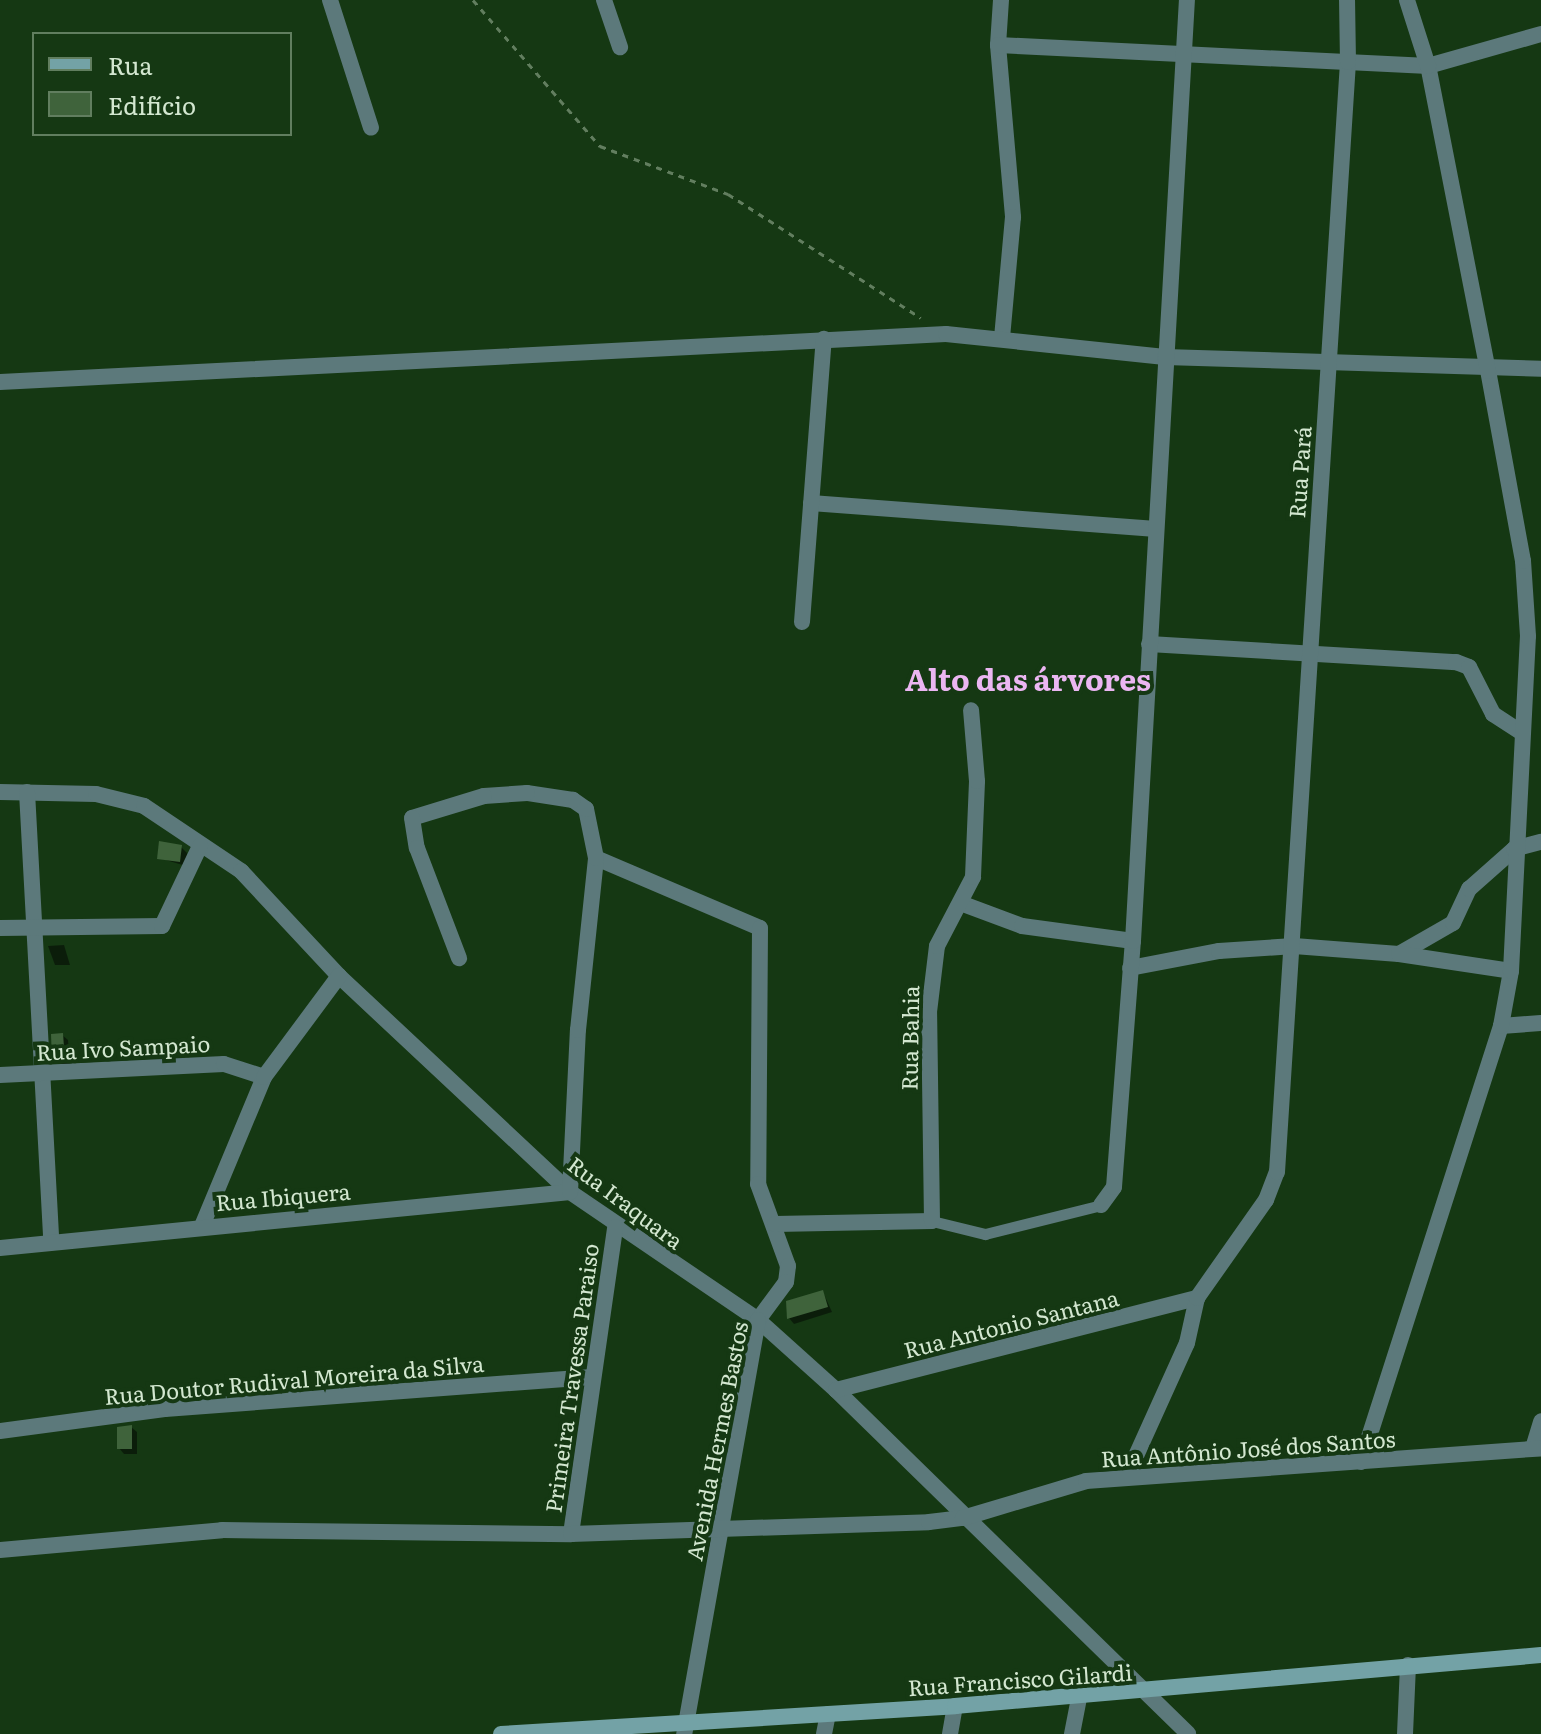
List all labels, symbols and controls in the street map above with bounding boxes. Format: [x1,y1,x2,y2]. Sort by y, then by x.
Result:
legend [32,32,292,136]
text: Rua [108,47,152,82]
text: Edifício [108,87,196,122]
street label: Rua Pará [1283,425,1315,519]
district label: Alto das árvores [905,660,1151,696]
street label: Rua Bahia [895,985,923,1091]
street label: Rua Ivo Sampaio [35,1029,211,1065]
street label: Rua Iraquara [563,1150,689,1254]
street label: Rua Ibiquera [214,1177,352,1215]
street label: Primeira Travessa Paraiso [539,1242,603,1514]
street label: Rua Antonio Santana [901,1284,1121,1362]
street label: Avenida Hermes Bastos [680,1319,752,1563]
street label: Rua Doutor Rudival Moreira da Silva [103,1349,485,1409]
street label: Rua Antônio José dos Santos [1100,1425,1396,1471]
street label: Rua Francisco Gilardi [907,1658,1133,1700]

